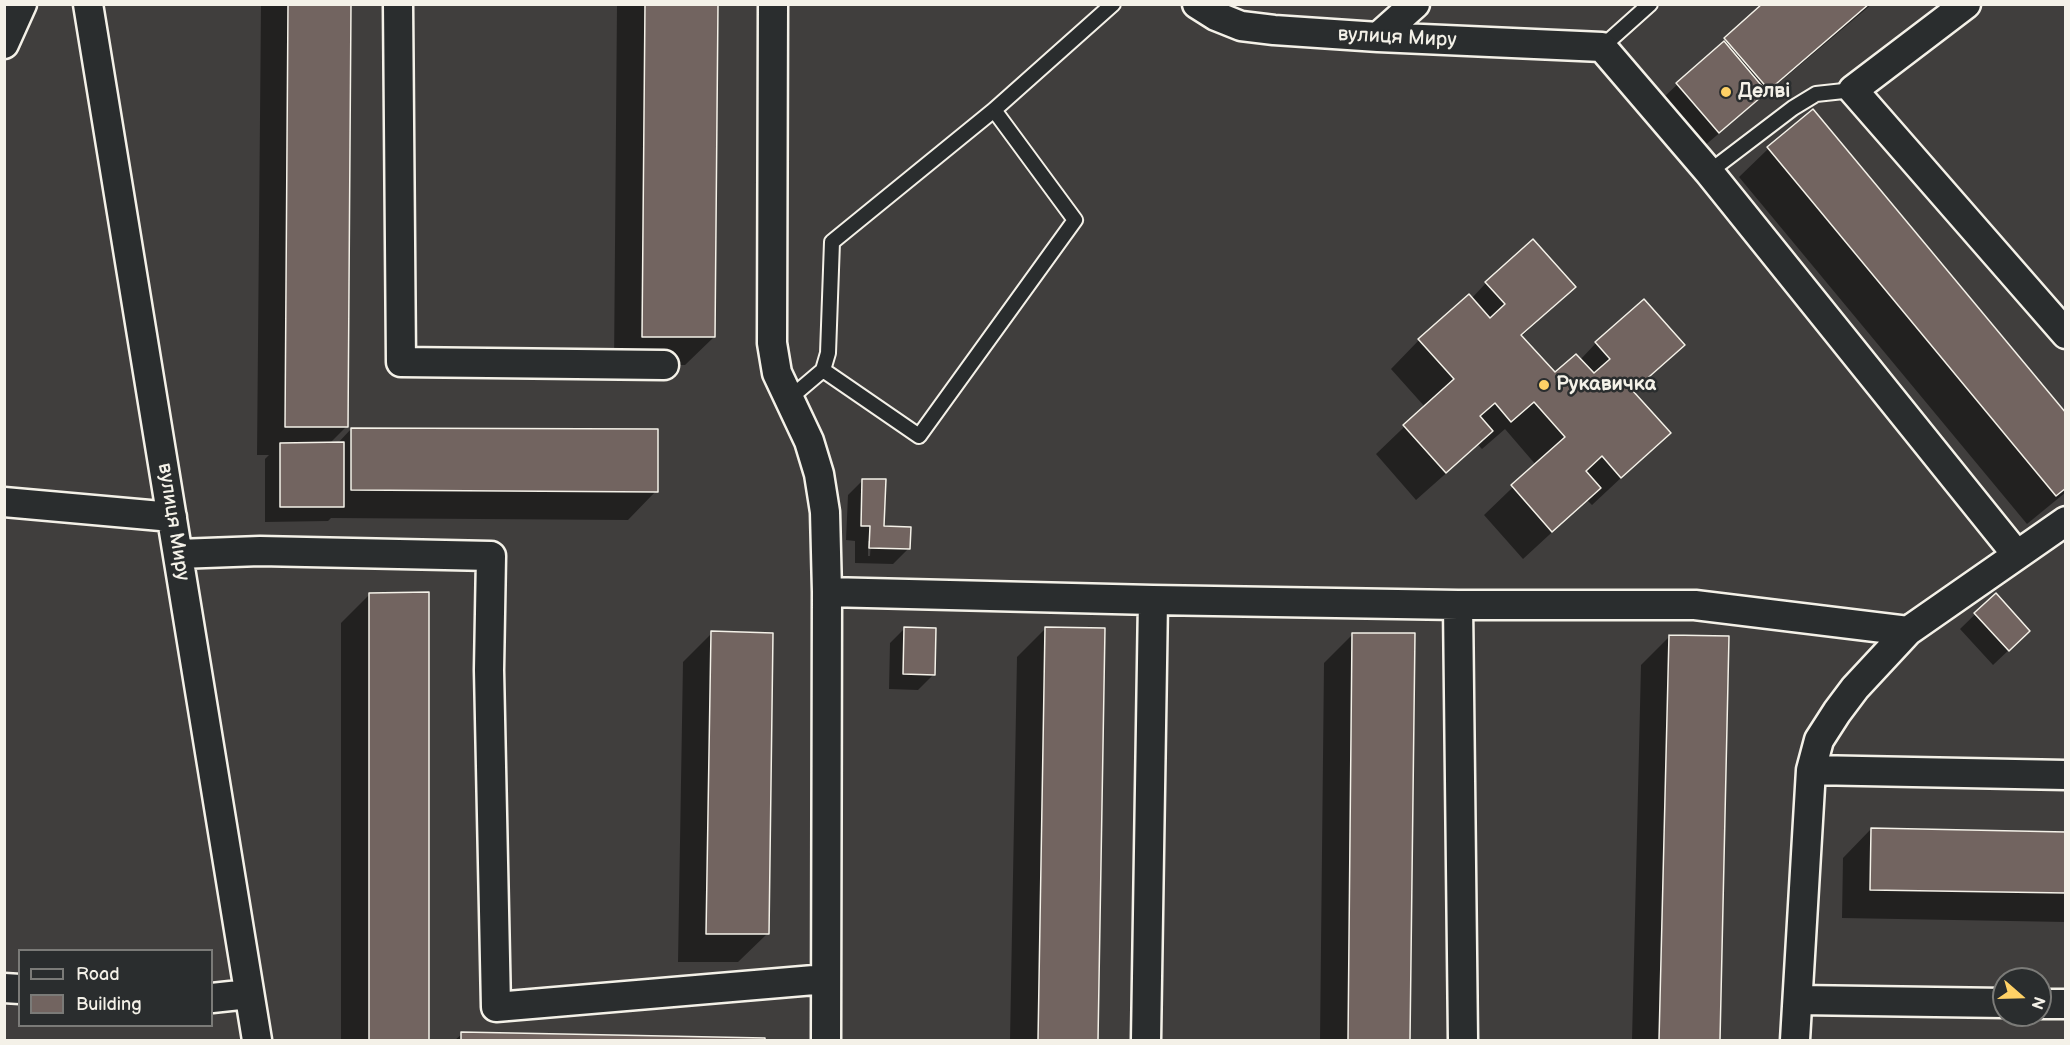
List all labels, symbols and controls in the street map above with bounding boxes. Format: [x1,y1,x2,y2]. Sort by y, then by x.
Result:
street label: вулиця Миру [1337,23,1457,53]
place label: Делві [1738,80,1790,104]
marker: Делві [1719,85,1733,99]
place label: Рукавичка [1556,373,1656,397]
marker: Рукавичка [1537,378,1551,392]
street label: вулиця Миру [152,461,194,583]
legend [18,949,213,1027]
text: Road [76,964,120,985]
north arrow [1992,967,2052,1027]
text: Building [76,994,142,1015]
text: N [2027,994,2048,1012]

